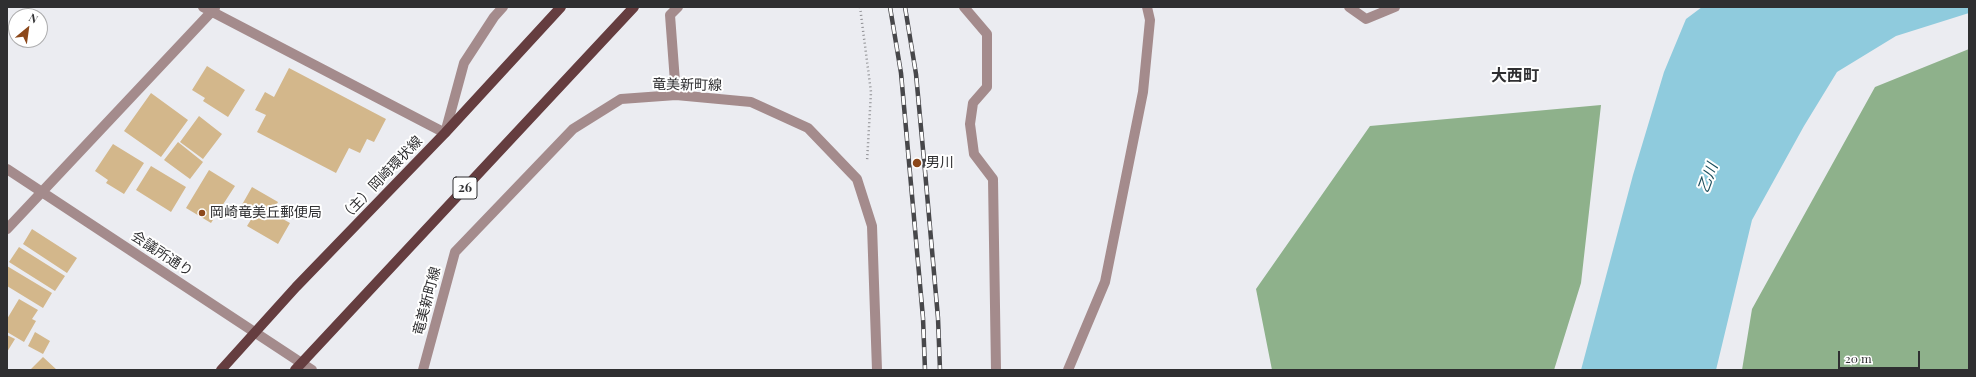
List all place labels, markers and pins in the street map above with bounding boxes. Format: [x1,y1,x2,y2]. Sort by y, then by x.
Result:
place label: 男川 [926,155,954,171]
marker: 男川 [911,157,923,169]
place label: 岡崎竜美丘郵便局 [210,205,322,221]
marker: 岡崎竜美丘郵便局 [197,208,207,218]

